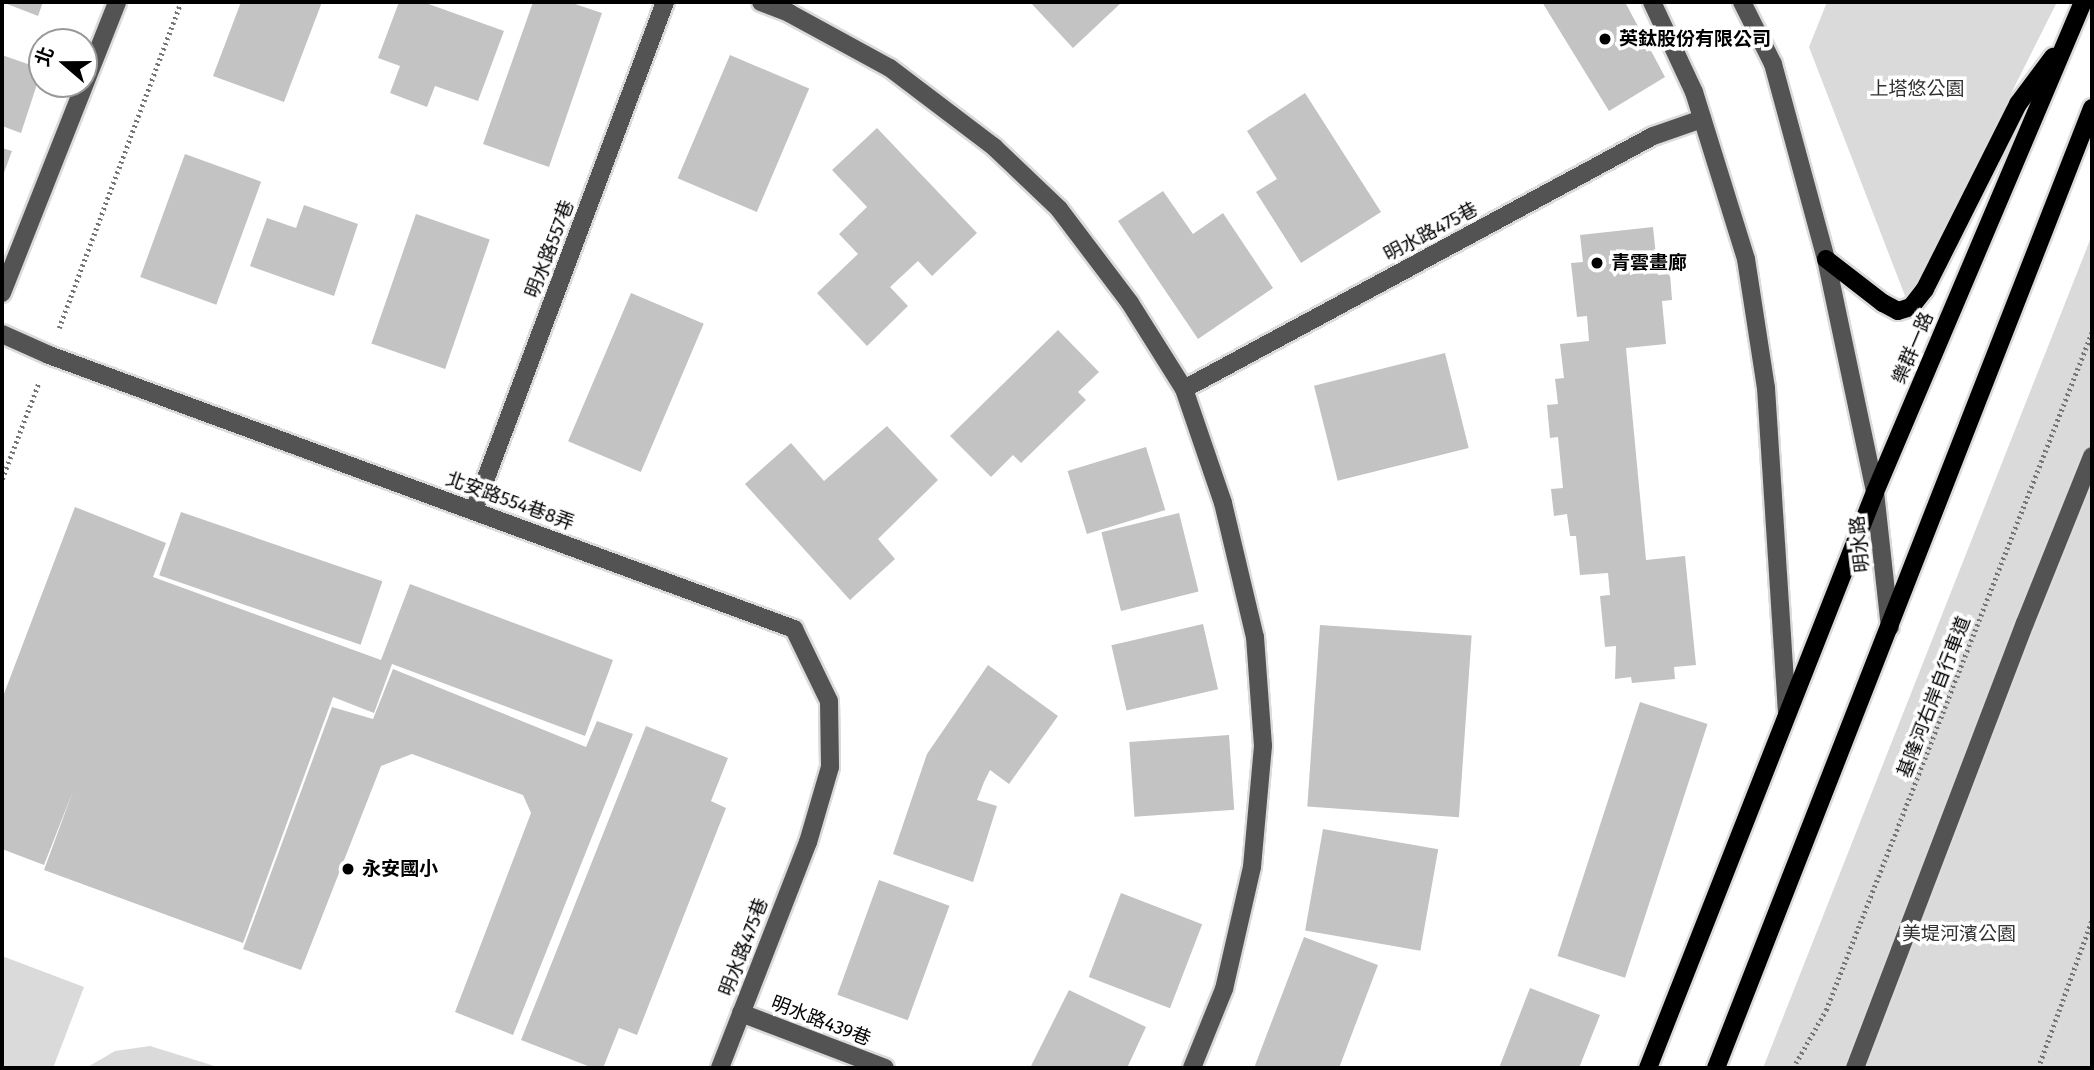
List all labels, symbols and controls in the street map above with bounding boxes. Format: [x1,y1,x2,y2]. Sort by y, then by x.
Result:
north arrow [28,28,98,98]
place label: 英鈦股份有限公司 [1619,28,1771,50]
marker: 英鈦股份有限公司 [1597,31,1613,47]
text: 北 [31,43,59,69]
park label: 上塔悠公園 [1870,78,1964,100]
street label: 明水路557巷 [521,197,579,301]
street label: 明水路475巷 [1380,198,1482,266]
place label: 青雲畫廊 [1611,252,1687,274]
marker: 青雲畫廊 [1589,255,1605,271]
street label: 樂群一路 [1888,309,1938,387]
street label: 北安路554巷8弄 [443,467,577,535]
street label: 明水路 [1846,514,1874,574]
street label: 基隆河右岸自行車道 [1893,613,1975,781]
place label: 永安國小 [362,858,438,880]
marker: 永安國小 [340,861,356,877]
street label: 明水路475巷 [715,895,773,999]
park label: 美堤河濱公園 [1902,923,2016,945]
street label: 明水路439巷 [768,992,874,1050]

